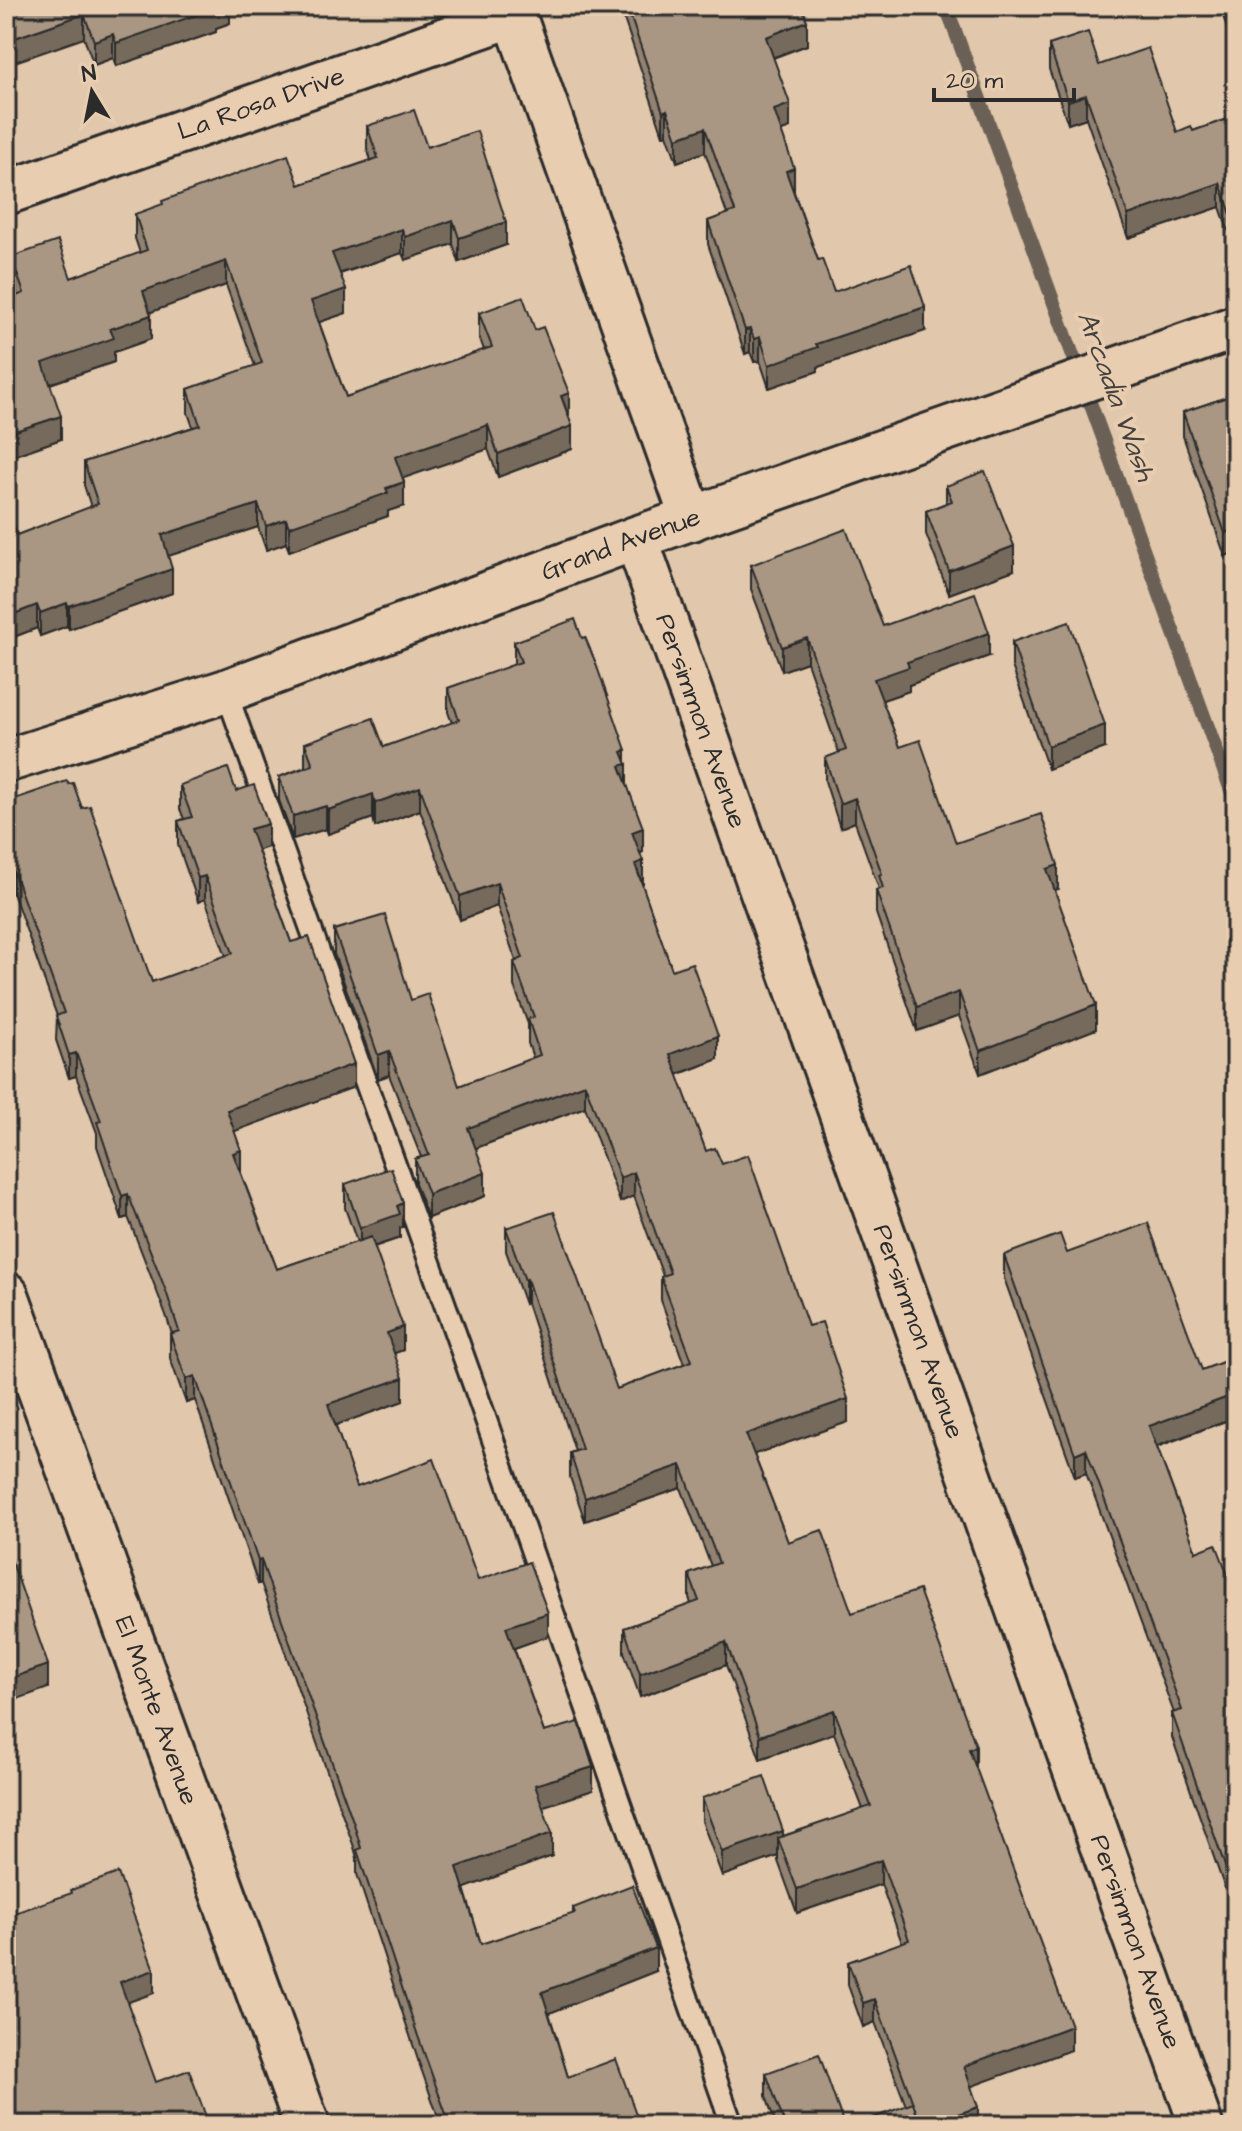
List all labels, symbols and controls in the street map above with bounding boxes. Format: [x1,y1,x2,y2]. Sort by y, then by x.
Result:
north arrow [52,52,132,132]
scale bar [934,52,1074,102]
text: N [79,57,98,90]
street label: La Rosa Drive [173,58,349,150]
text: 20 m [946,64,1003,98]
water label: Arcadia Wash [1067,306,1165,487]
street label: Grand Avenue [536,499,705,590]
street label: Persimmon Avenue [646,609,756,833]
street label: Persimmon Avenue [864,1219,973,1443]
street label: El Monte Avenue [106,1611,207,1810]
street label: Persimmon Avenue [1081,1830,1190,2054]

